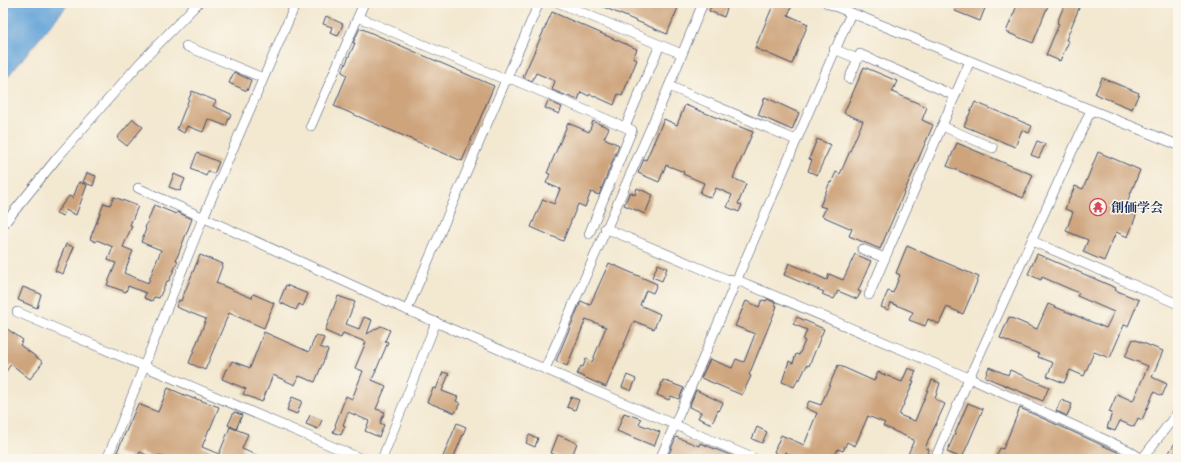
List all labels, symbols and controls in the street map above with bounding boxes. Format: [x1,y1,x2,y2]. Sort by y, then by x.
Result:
temple icon: 創価学会 [1088,197,1108,217]
place label: 創価学会 [1111,198,1163,217]

